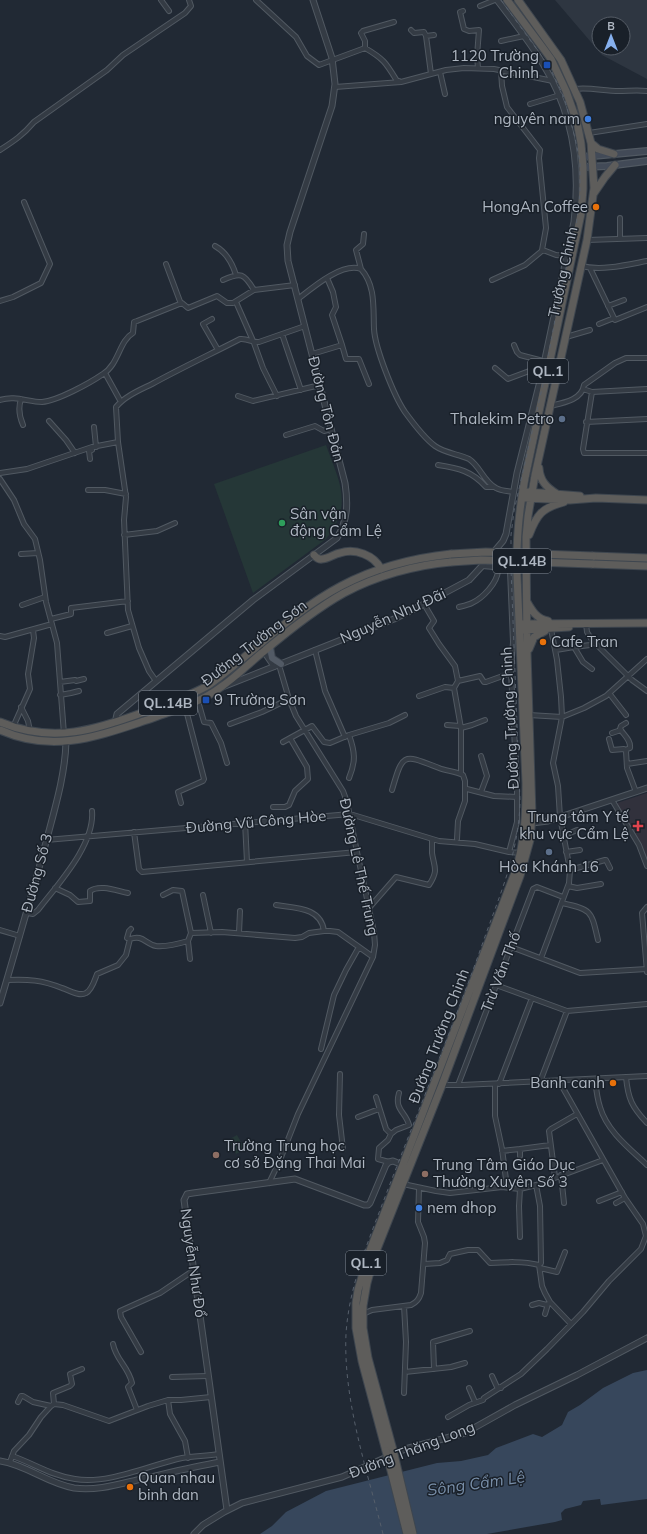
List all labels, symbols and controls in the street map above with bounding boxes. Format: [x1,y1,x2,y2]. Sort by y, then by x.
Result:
north arrow [591,16,631,56]
text: B [607,19,615,33]
place label: 1120 Trường Chinh [451,46,539,82]
marker: 1120 Trường Chinh [542,60,552,70]
place label: nguyên nam [494,109,580,128]
marker: nguyên nam [583,114,593,124]
place label: HongAn Coffee [482,197,588,216]
marker: HongAn Coffee [591,202,601,212]
street label: Trường Chinh [544,225,581,319]
street label: Đường Tôn Đản [304,354,349,464]
road number: QL.1 [528,359,568,383]
place label: Thalekim Petro [450,409,554,428]
marker: Thalekim Petro [557,414,567,424]
place label: Sân vận động Cẩm Lệ [290,504,382,540]
marker: Sân vận động Cẩm Lệ [277,518,287,528]
road number: QL.14B [493,549,551,573]
street label: Nguyễn Như Đãi [337,584,449,647]
street label: Đường Trường Sơn [197,595,310,690]
place label: Cafe Tran [551,632,618,651]
marker: Cafe Tran [538,637,548,647]
street label: Đường Trường Chinh [496,646,523,790]
place label: 9 Trường Sơn [214,690,306,709]
road number: QL.14B [139,691,197,715]
marker: 9 Trường Sơn [201,695,211,705]
street label: Đường Lê Thế Trung [336,796,383,937]
street label: Đường Vũ Công Hòe [185,806,327,837]
place label: Trung tâm Y tế khu vực Cẩm Lệ [519,807,630,843]
marker: Trung tâm Y tế khu vực Cẩm Lệ [632,820,644,832]
street label: Đường Số 3 [17,831,56,914]
marker: Hòa Khánh 16 [544,847,554,857]
place label: Hòa Khánh 16 [499,857,599,876]
street label: Trừ Văn Thố [477,929,525,1015]
street label: Đường Trường Chinh [404,966,473,1106]
place label: Banh canh [530,1073,605,1092]
marker: Banh canh [608,1078,618,1088]
place label: Trường Trung học cơ sở Đặng Thai Mai [224,1136,365,1172]
marker: Trường Trung học cơ sở Đặng Thai Mai [211,1150,221,1160]
place label: Trung Tâm Giáo Dục Thường Xuyên Số 3 [433,1155,575,1191]
marker: Trung Tâm Giáo Dục Thường Xuyên Số 3 [420,1169,430,1179]
place label: nem dhop [427,1198,496,1217]
marker: nem dhop [414,1203,424,1213]
street label: Nguyễn Như Đổ [176,1207,211,1319]
road number: QL.1 [346,1251,386,1275]
street label: Đường Thăng Long [346,1417,477,1482]
water label: Sông Cẩm Lệ [426,1466,526,1500]
place label: Quan nhau binh dan [138,1468,215,1504]
marker: Quan nhau binh dan [125,1482,135,1492]

